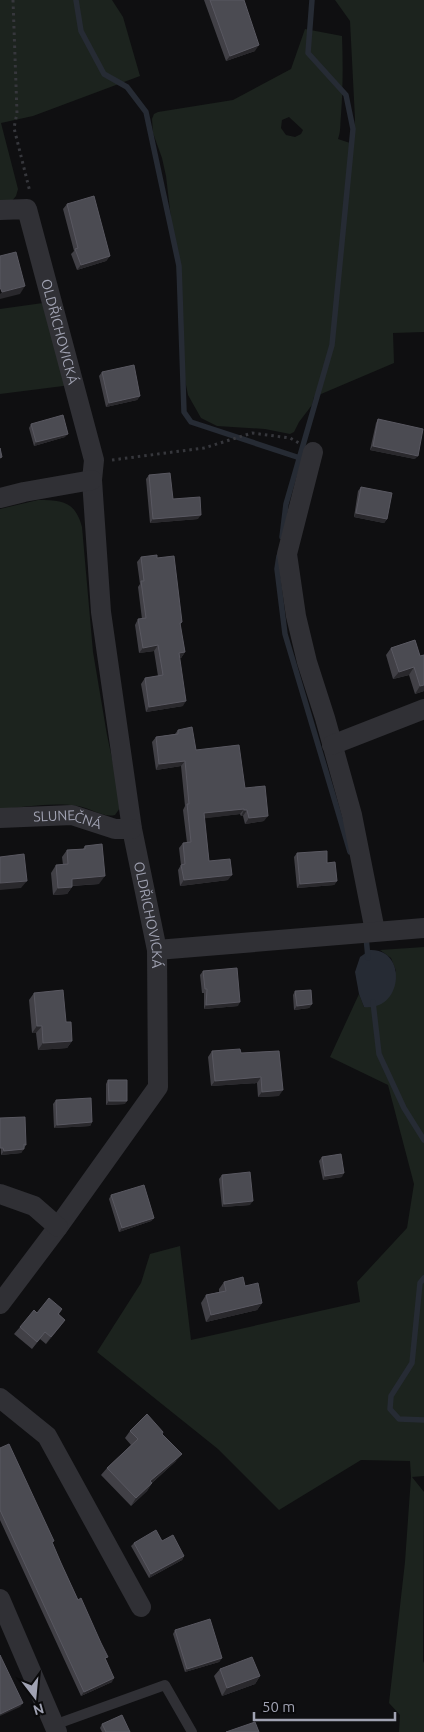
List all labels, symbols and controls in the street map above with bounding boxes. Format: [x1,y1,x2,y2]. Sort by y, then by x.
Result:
street label: OLDŘICHOVICKÁ [38,277,82,386]
street label: SLUNEČNÁ [33,807,104,832]
street label: OLDŘICHOVICKÁ [131,860,166,968]
north arrow [10,1672,60,1722]
scale bar [254,1690,395,1722]
text: 50 m [262,1698,295,1715]
text: N [31,1700,46,1719]

